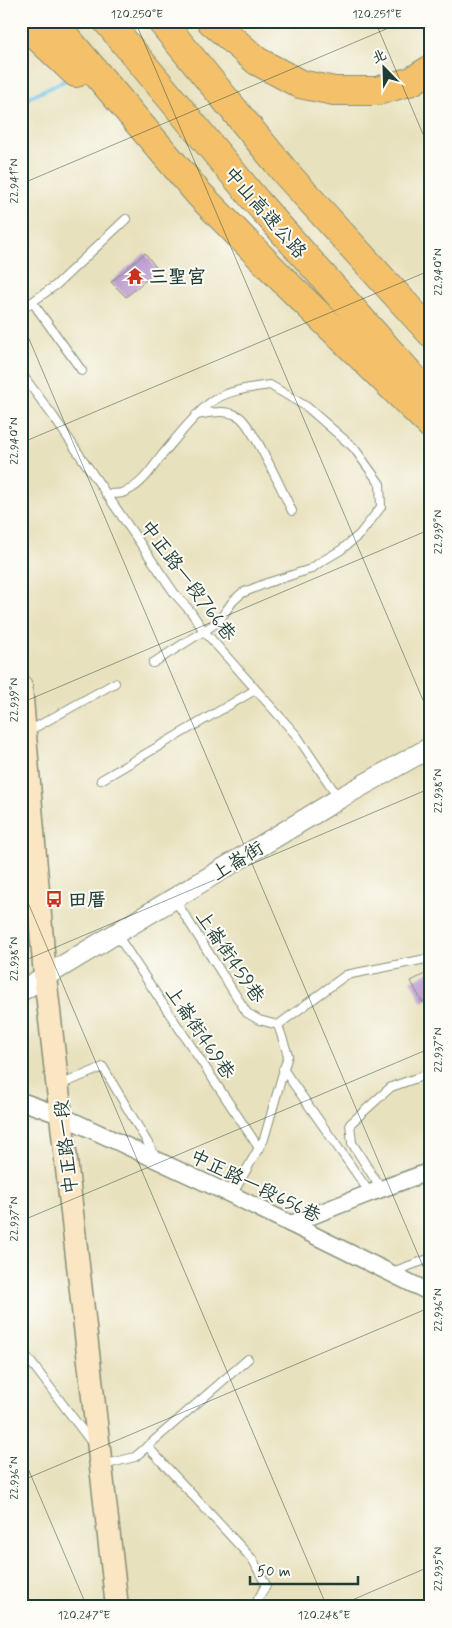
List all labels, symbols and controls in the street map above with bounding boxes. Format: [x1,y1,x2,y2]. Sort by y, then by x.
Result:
text: 120.250°E [111,7,163,23]
text: 120.251°E [352,7,402,23]
north arrow [360,42,410,92]
text: 北 [369,46,389,68]
text: 22.941°N [7,159,23,203]
street label: 中山高速公路 [218,162,312,264]
text: 22.940°N [431,248,447,296]
place label: 三聖宮 [149,265,206,290]
temple icon: 三聖宮 [125,266,145,286]
text: 22.940°N [7,417,23,465]
text: 22.939°N [431,510,447,554]
street label: 中正路一段766巷 [134,515,241,646]
text: 22.939°N [7,678,23,722]
text: 22.938°N [431,769,447,813]
street label: 上崙街 [207,836,269,887]
place label: 田厝 [68,888,106,913]
bus stop icon: 田厝 [44,889,64,909]
street label: 上崙街459巷 [189,905,270,1008]
text: 22.938°N [7,937,23,981]
street label: 上崙街469巷 [159,981,240,1084]
text: 22.937°N [431,1028,447,1072]
street label: 中正路一段 [49,1098,84,1195]
street label: 中正路一段656巷 [186,1144,325,1229]
text: 22.937°N [7,1197,23,1241]
text: 22.936°N [431,1288,447,1332]
text: 22.936°N [7,1456,23,1500]
text: 22.935°N [431,1547,447,1591]
scale bar [250,1553,357,1585]
text: 50 m [257,1562,291,1582]
text: 120.247°E [58,1608,110,1624]
text: 120.248°E [298,1608,350,1624]

